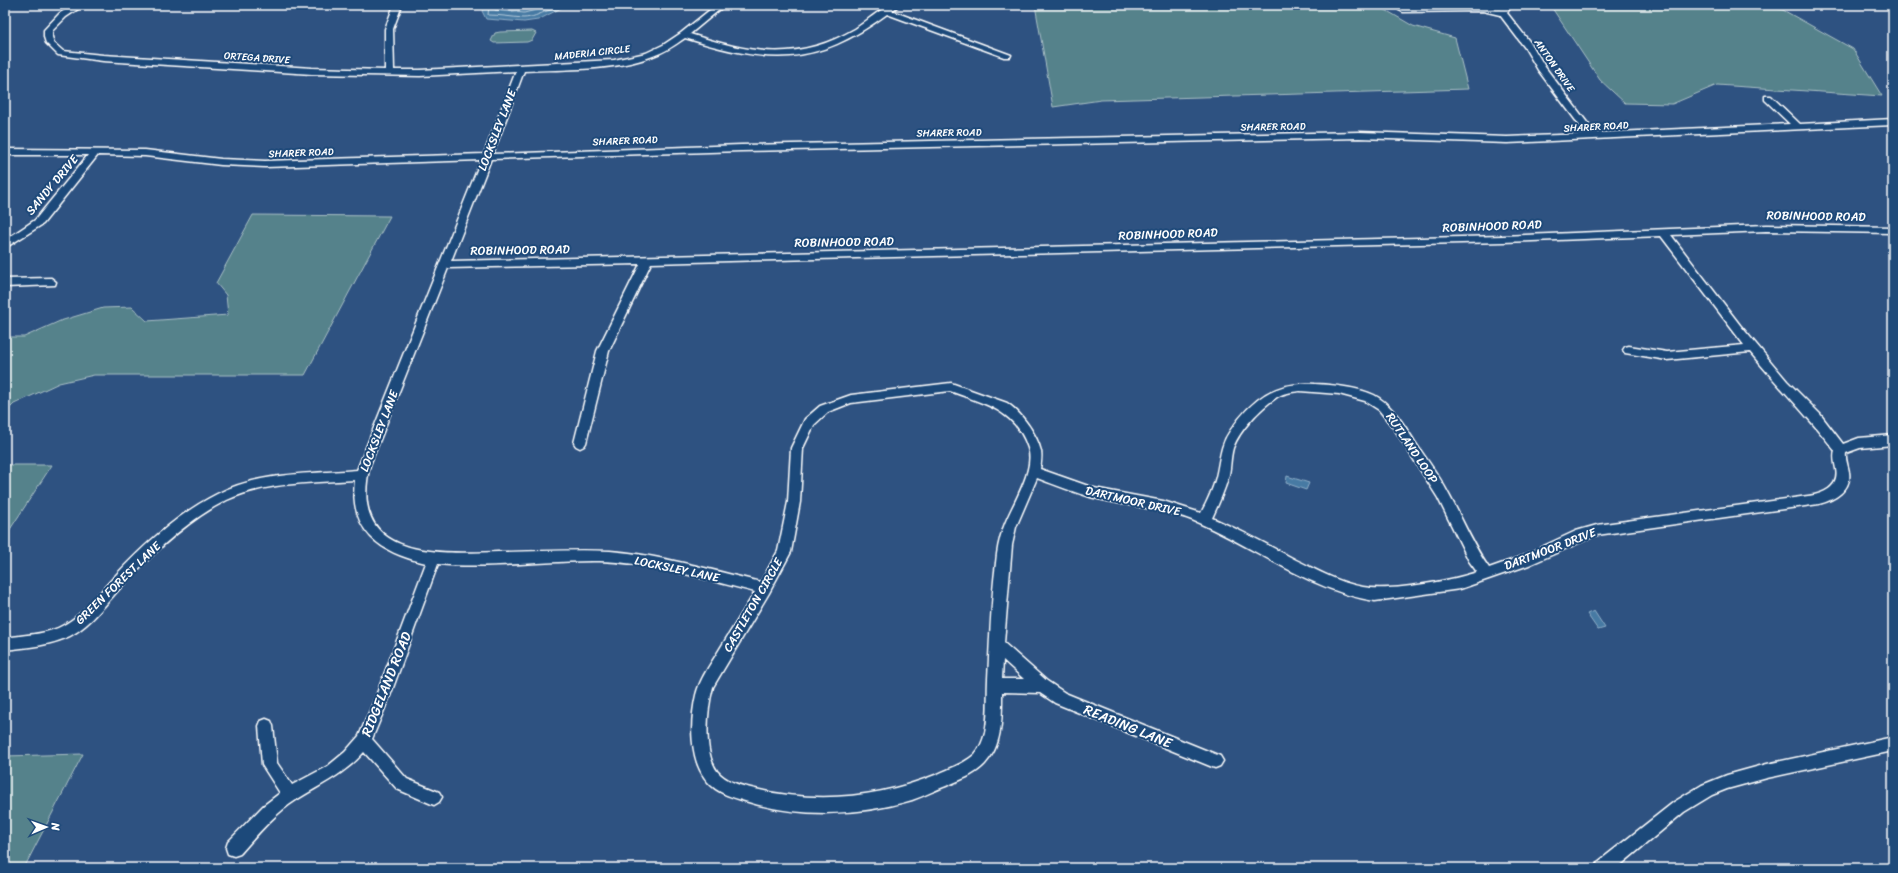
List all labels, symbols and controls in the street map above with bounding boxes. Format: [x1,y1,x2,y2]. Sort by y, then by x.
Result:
street label: ANTON DRIVE [1529,34,1580,97]
street label: MADERIA CIRCLE [553,40,632,66]
street label: ORTEGA DRIVE [223,47,292,69]
street label: LOCKSLEY LANE [471,85,523,174]
street label: SHARER ROAD [1563,116,1629,138]
street label: SHARER ROAD [1240,117,1306,137]
street label: SHARER ROAD [916,123,982,143]
street label: SHARER ROAD [592,131,658,151]
street label: SHARER ROAD [268,143,334,163]
street label: SANDY DRIVE [20,149,85,220]
street label: ROBINHOOD ROAD [1766,204,1867,228]
street label: ROBINHOOD ROAD [1442,213,1543,239]
street label: ROBINHOOD ROAD [1118,221,1219,247]
street label: ROBINHOOD ROAD [794,230,895,254]
street label: ROBINHOOD ROAD [470,238,571,262]
street label: LOCKSLEY LANE [353,386,405,475]
street label: RUTLAND LOOP [1380,408,1444,489]
street label: DARTMOOR DRIVE [1083,479,1184,523]
street label: DARTMOOR DRIVE [1501,521,1600,577]
street label: GREEN FOREST LANE [70,535,167,630]
street label: LOCKSLEY LANE [633,549,723,589]
street label: CASTLETON CIRCLE [717,553,790,656]
street label: RIDGELAND ROAD [354,627,419,741]
street label: READING LANE [1080,697,1177,756]
north arrow [26,807,66,847]
text: N [46,822,65,831]

